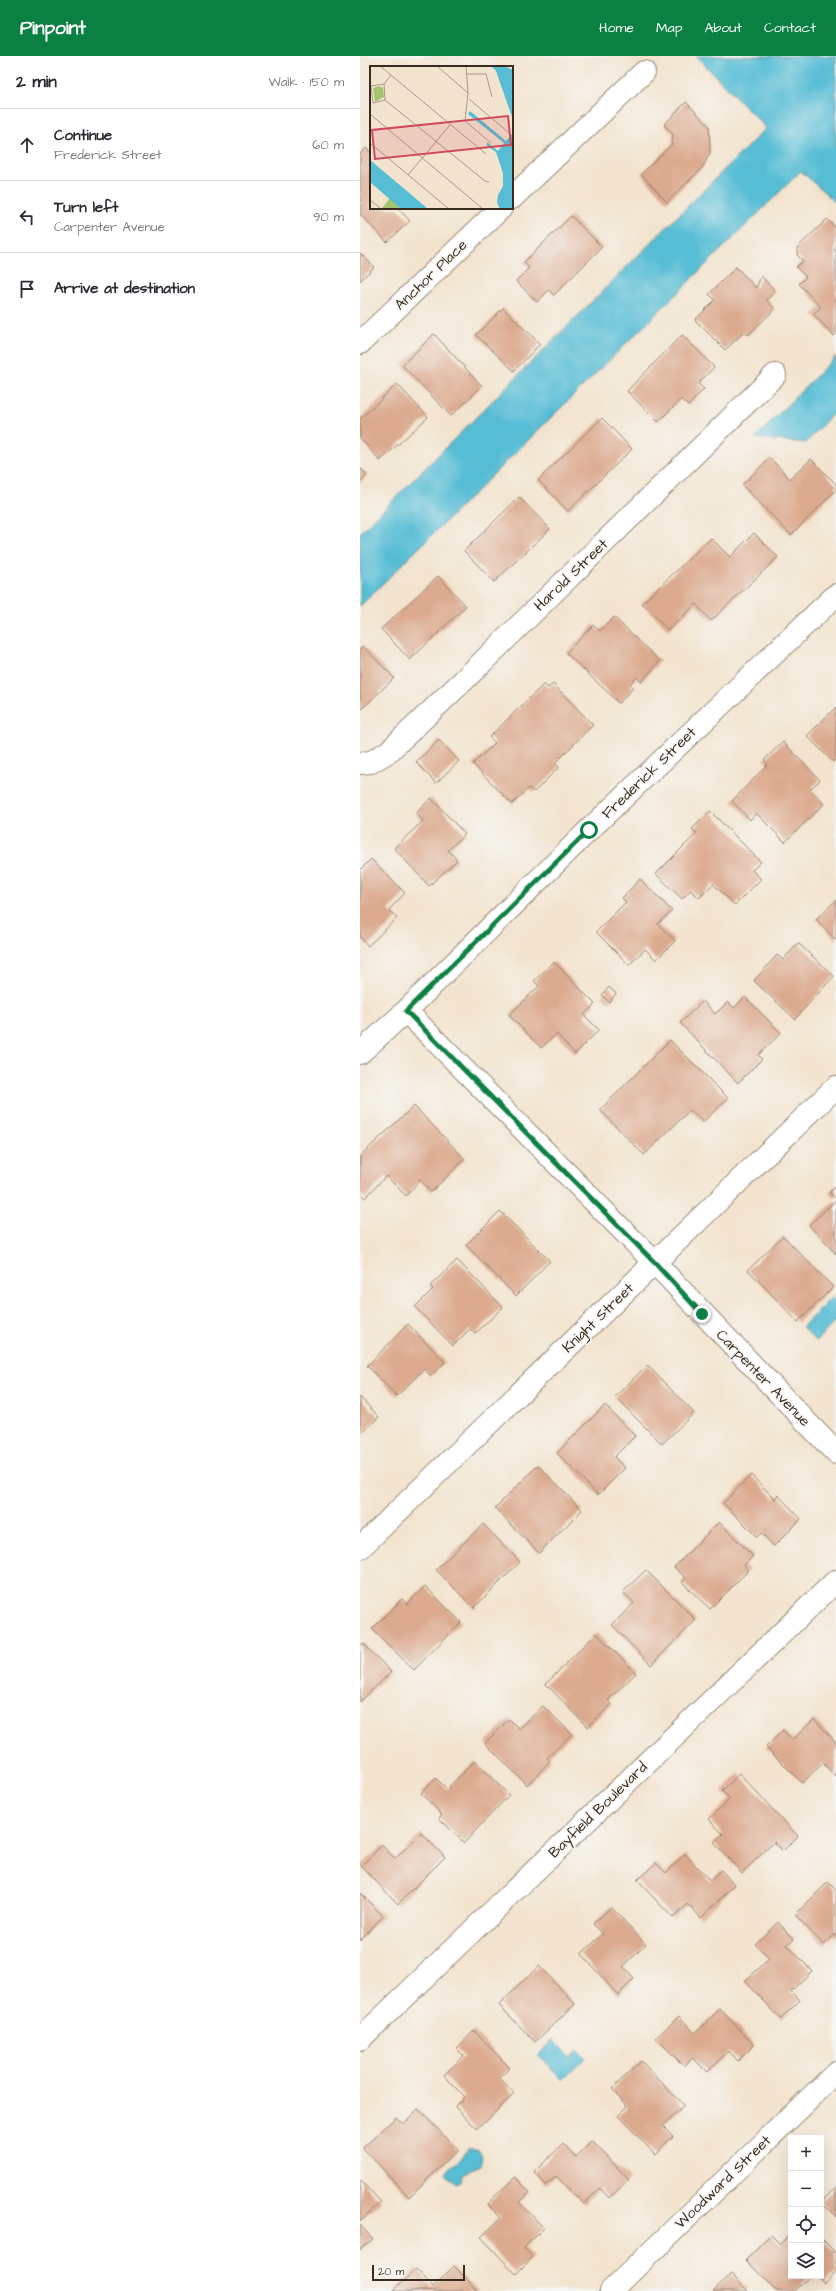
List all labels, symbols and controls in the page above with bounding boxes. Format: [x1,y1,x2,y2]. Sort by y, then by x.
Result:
text: Pinpoint [20,15,86,42]
text: Home [599,18,634,38]
text: Map [656,18,682,38]
text: About [704,18,742,38]
text: Contact [764,18,816,38]
inset map [370,66,513,209]
text: 2 min [16,70,57,94]
text: Walk · 150 m [269,73,344,91]
text: Continue [54,125,112,146]
icon: ahead [16,134,38,156]
text: 60 m [312,136,344,154]
text: Frederick Street [54,146,162,164]
text: Turn left [54,197,118,218]
icon: left [16,206,38,228]
text: 90 m [313,208,344,226]
text: Carpenter Avenue [54,218,165,236]
street label: Anchor Place [390,235,472,315]
icon: arrive [16,278,38,300]
text: Arrive at destination [54,278,195,299]
street label: Harold Street [529,534,613,616]
street label: Frederick Street [597,722,701,824]
route start [580,821,598,839]
street label: Knight Street [557,1278,639,1358]
route end [693,1305,711,1323]
street label: Carpenter Avenue [711,1325,815,1431]
street label: Bayfield Boulevard [544,1757,653,1864]
street label: Woodward Street [670,2130,776,2234]
map controls [788,2135,824,2279]
button: + [788,2135,824,2171]
button: − [788,2171,824,2207]
button: locate [788,2207,824,2243]
button: layers [788,2243,824,2279]
scale bar [372,2263,465,2282]
text: 20 m [378,2264,404,2279]

